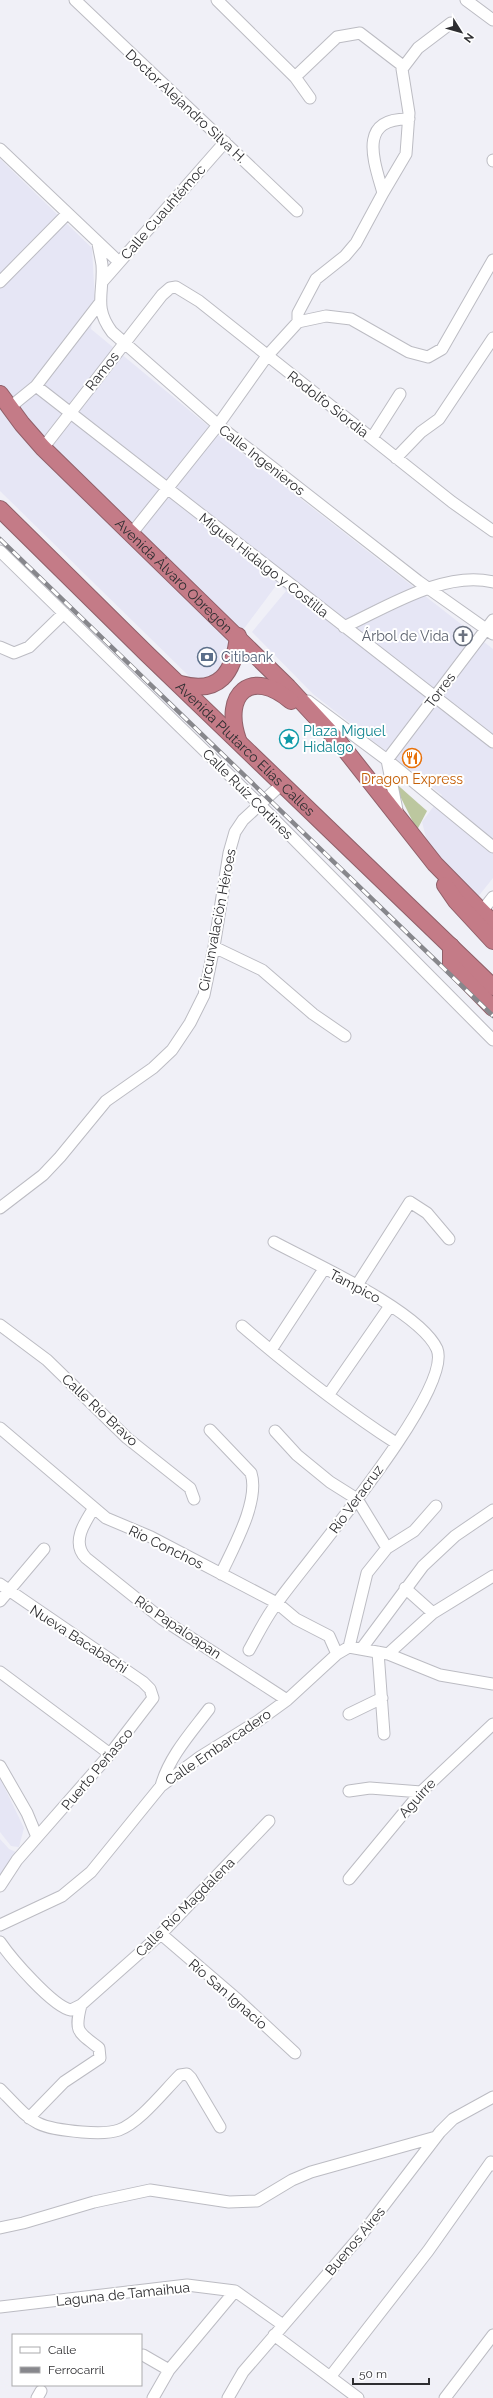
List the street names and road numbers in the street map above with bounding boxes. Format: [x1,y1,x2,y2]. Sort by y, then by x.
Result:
street label: Doctor Alejandro Silva H. [122,46,250,166]
street label: Calle Cuauhtémoc [118,161,209,263]
street label: Ramos [82,348,122,394]
street label: Rodolfo Siordia [284,367,372,441]
street label: Calle Ingenieros [216,422,308,499]
street label: Miguel Hidalgo y Costilla [196,510,332,620]
street label: Avenida Álvaro Obregón [112,515,236,636]
street label: Torres [422,669,459,711]
street label: Avenida Plutarco Elías Calles [173,678,318,819]
street label: Calle Ruíz Cortines [199,745,297,843]
street label: Circunvalación Héroes [195,847,239,993]
street label: Tampico [327,1266,383,1306]
street label: Calle Río Bravo [59,1371,141,1449]
street label: Río Veracruz [326,1462,386,1536]
street label: Río Conchos [126,1522,206,1572]
street label: Río Papaloapan [132,1592,224,1662]
street label: Nueva Bacabachi [27,1601,131,1677]
street label: Calle Embarcadero [162,1706,274,1788]
street label: Puerto Peñasco [58,1725,136,1813]
street label: Aguirre [395,1775,439,1821]
street label: Calle Río Magdalena [132,1854,238,1960]
street label: Río San Ignacio [185,1956,271,2032]
street label: Buenos Aires [322,2203,388,2278]
street label: Laguna de Tamaihua [55,2279,191,2309]

